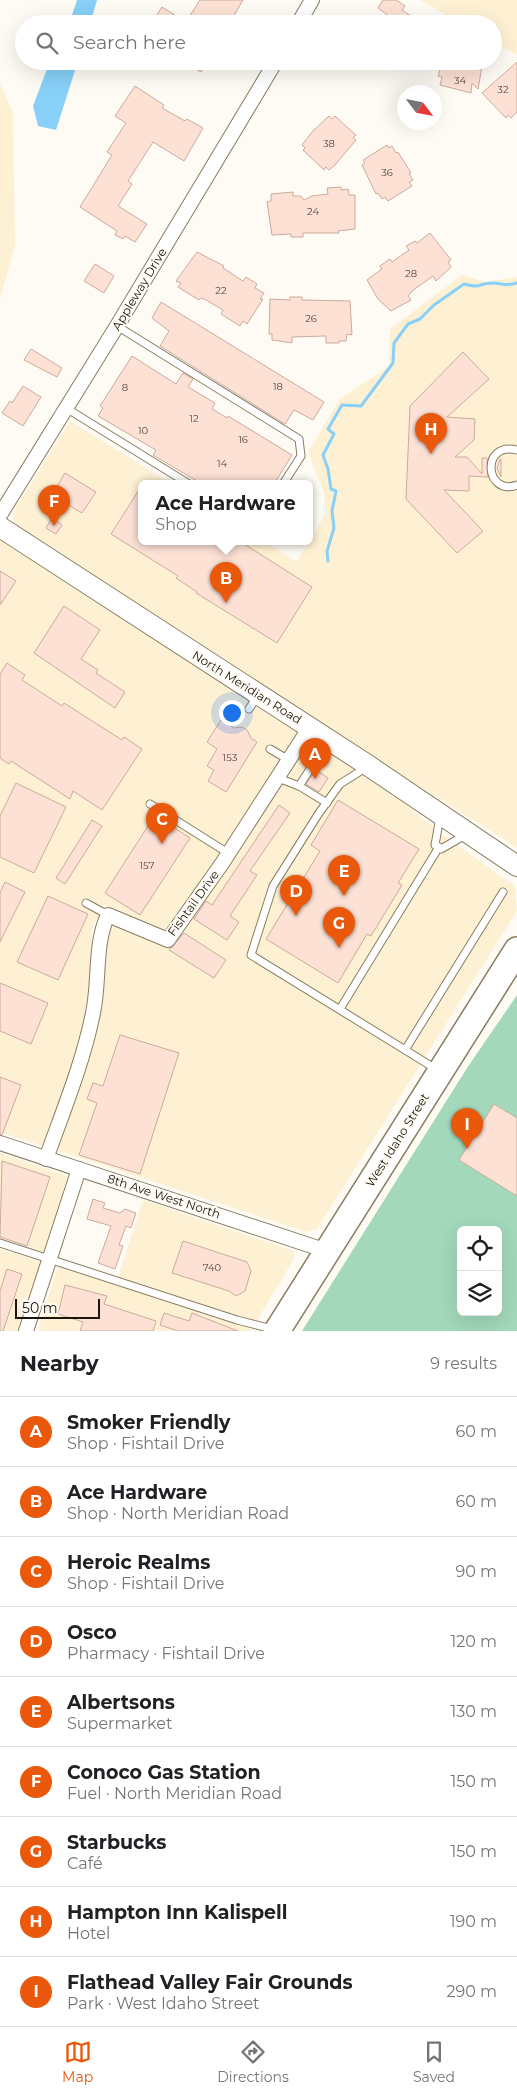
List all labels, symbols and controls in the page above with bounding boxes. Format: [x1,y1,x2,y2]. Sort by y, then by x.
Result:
search box [15,15,502,70]
icon: search [33,29,61,57]
text: Search here [73,31,186,54]
house number: 34 [454,74,467,87]
house number: 32 [497,83,509,96]
north arrow [397,85,442,130]
house number: 38 [323,137,335,150]
house number: 36 [381,166,393,179]
house number: 24 [307,205,319,218]
street label: Appleway Drive [108,245,170,333]
house number: 28 [405,267,417,280]
house number: 22 [215,284,227,297]
house number: 26 [305,312,317,325]
house number: 18 [273,380,283,393]
house number: 8 [122,381,128,394]
house number: 12 [189,412,199,425]
pin: H [415,413,447,454]
house number: 10 [138,424,148,437]
house number: 16 [238,433,248,446]
house number: 14 [217,457,227,470]
popup [138,480,313,545]
pin: F [38,485,70,526]
text: Ace Hardware [155,492,296,515]
text: Shop [155,515,197,534]
pin: B [210,562,242,603]
street label: North Meridian Road [190,647,304,727]
your location [219,700,245,726]
pin: A [299,738,331,779]
house number: 153 [223,751,238,764]
pin: C [146,803,178,844]
pin: E [328,855,360,896]
house number: 157 [139,859,155,872]
street label: Fishtail Drive [164,867,222,939]
pin: D [280,875,312,916]
pin: G [323,907,355,948]
street label: West Idaho Street [362,1090,432,1190]
pin: I [451,1108,483,1149]
street label: 8th Ave West North [106,1171,222,1221]
map controls [457,1226,502,1316]
button: locate [457,1226,502,1271]
house number: 740 [203,1261,222,1274]
button: layers [457,1271,502,1316]
scale bar [15,1296,100,1319]
text: 50 m [22,1299,58,1317]
text: Nearby [20,1351,99,1376]
text: 9 results [430,1354,497,1373]
text: Smoker Friendly [67,1411,230,1434]
text: A [30,1422,42,1441]
text: 60 m [455,1422,497,1441]
text: Shop · Fishtail Drive [67,1434,224,1453]
text: Ace Hardware [67,1481,207,1504]
text: B [30,1492,42,1511]
text: 60 m [455,1492,497,1511]
text: Shop · North Meridian Road [67,1504,289,1523]
text: Heroic Realms [67,1551,210,1574]
text: C [30,1562,42,1581]
text: 90 m [455,1562,497,1581]
text: Shop · Fishtail Drive [67,1574,224,1593]
text: Osco [67,1621,117,1644]
text: D [29,1632,43,1651]
text: 120 m [450,1632,497,1651]
text: Pharmacy · Fishtail Drive [67,1644,265,1663]
text: Albertsons [67,1691,175,1714]
text: E [31,1702,41,1721]
text: 130 m [450,1702,497,1721]
text: Supermarket [67,1714,173,1733]
text: Conoco Gas Station [67,1761,261,1784]
text: F [31,1772,41,1791]
text: 150 m [450,1772,497,1791]
text: Fuel · North Meridian Road [67,1784,282,1803]
text: Starbucks [67,1831,166,1854]
text: G [30,1842,42,1861]
text: 150 m [450,1842,497,1861]
text: Café [67,1854,103,1873]
text: Hampton Inn Kalispell [67,1901,288,1924]
text: H [30,1912,42,1931]
text: 190 m [450,1912,497,1931]
text: Hotel [67,1924,110,1943]
text: Flathead Valley Fair Grounds [67,1971,353,1994]
text: I [33,1982,39,2001]
text: 290 m [446,1982,497,2001]
text: Park · West Idaho Street [67,1994,260,2013]
tab: Map [62,2038,93,2086]
tab: Directions [217,2038,289,2086]
tab: Saved [413,2038,455,2086]

